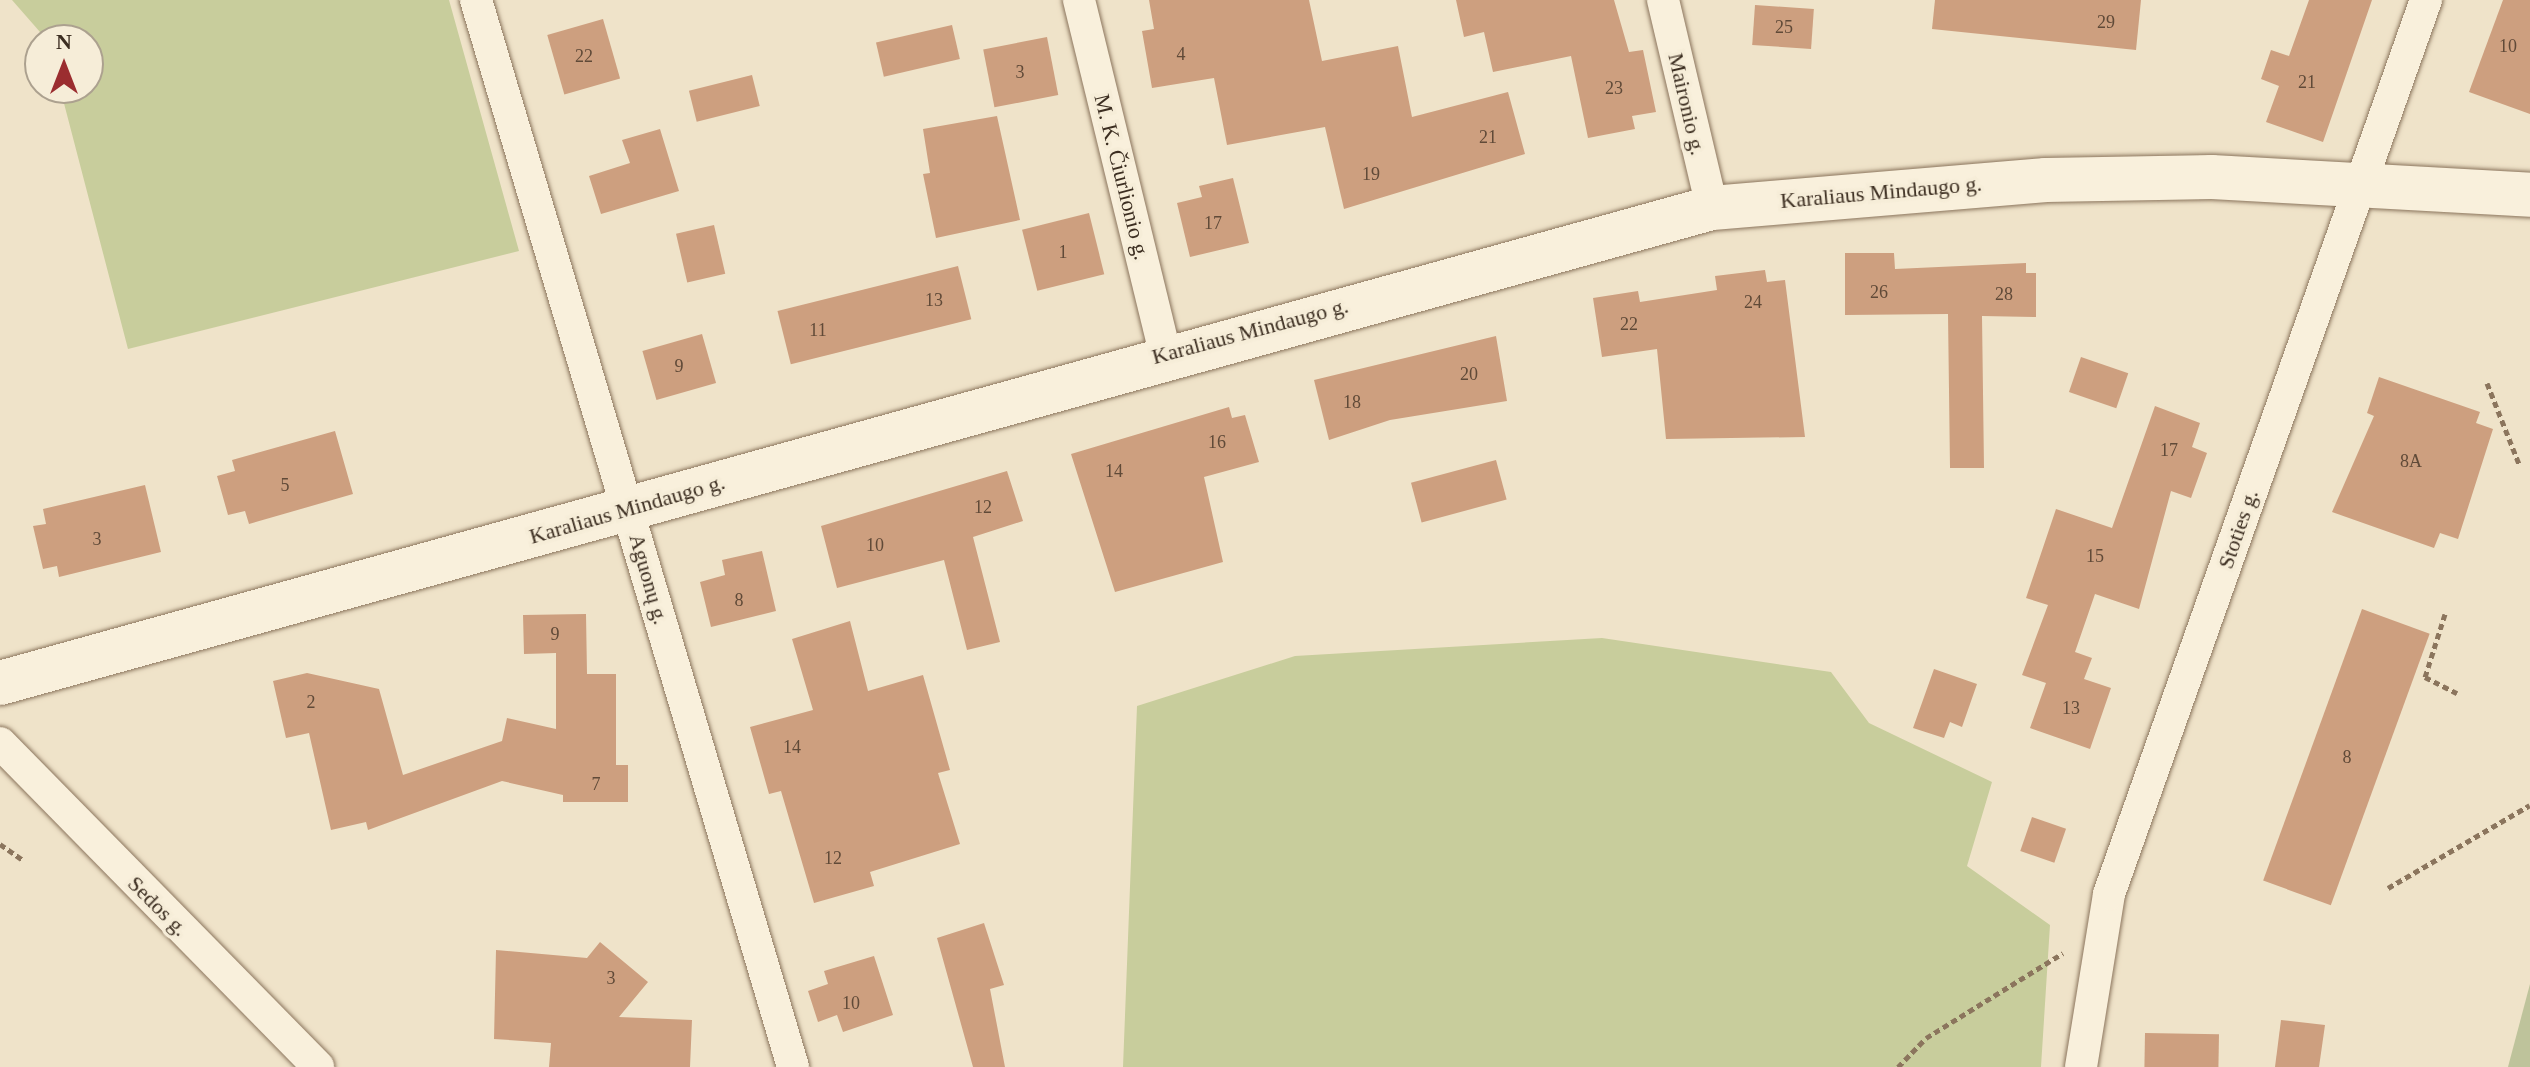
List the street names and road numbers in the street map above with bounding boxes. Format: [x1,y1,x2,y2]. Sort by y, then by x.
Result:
street label: Maironio g. [1662,50,1712,158]
street label: M. K. Čiurlionio g. [1089,91,1155,263]
street label: Karaliaus Mindaugo g. [1779,170,1983,214]
street label: Karaliaus Mindaugo g. [1149,292,1351,370]
street label: Karaliaus Mindaugo g. [526,468,728,550]
street label: Stoties g. [2212,486,2264,572]
street label: Aguonų g. [624,531,674,627]
street label: Sedos g. [122,870,194,942]

